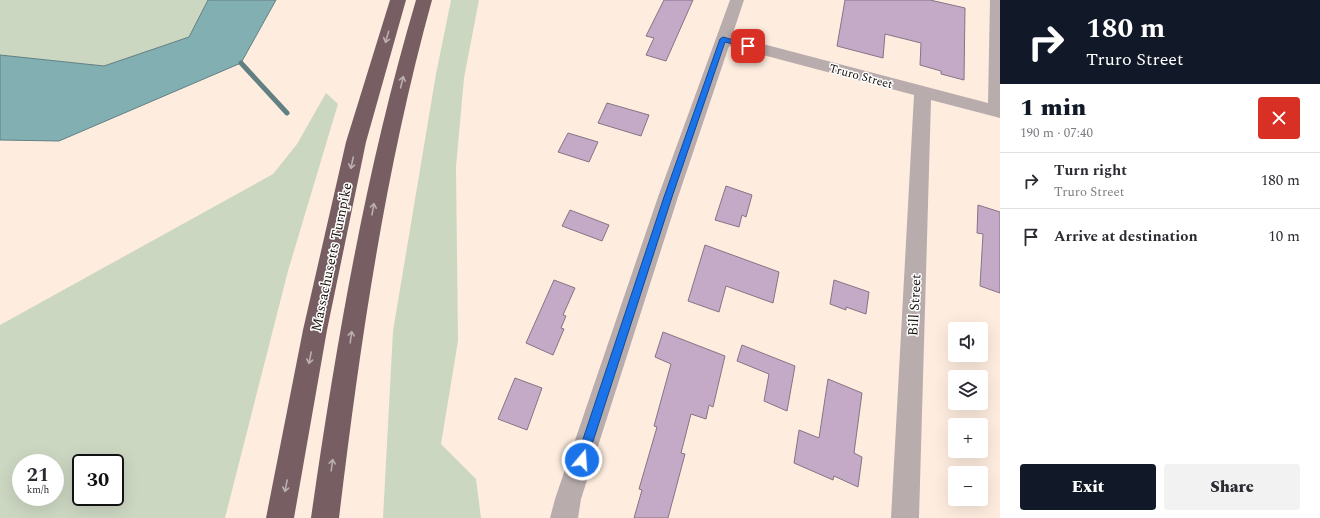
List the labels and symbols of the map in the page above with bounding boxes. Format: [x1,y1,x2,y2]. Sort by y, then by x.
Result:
pin [731,29,765,63]
one-way arrow [383,31,390,44]
street label: Truro Street [827,59,895,94]
one-way arrow [398,76,406,89]
one-way arrow [347,156,355,169]
street label: Massachusetts Turnpike [305,181,358,333]
one-way arrow [370,203,378,216]
street label: Bill Street [902,273,927,337]
one-way arrow [347,331,355,344]
one-way arrow [306,351,314,364]
position arrow [561,439,603,481]
speed limit sign: 30 [72,454,124,506]
one-way arrow [328,459,336,472]
one-way arrow [282,479,290,492]

